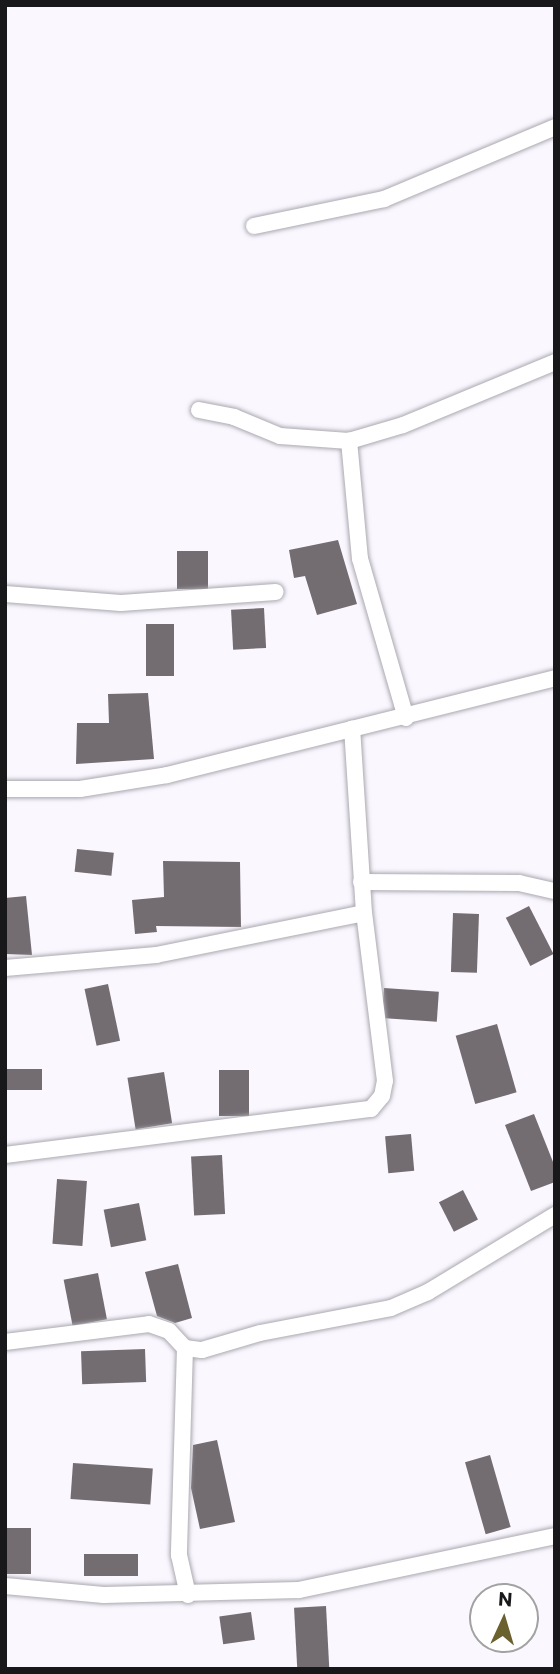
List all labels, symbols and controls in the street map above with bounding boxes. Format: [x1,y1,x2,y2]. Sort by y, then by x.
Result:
north arrow [469,1583,539,1653]
text: N [497,1587,513,1611]

